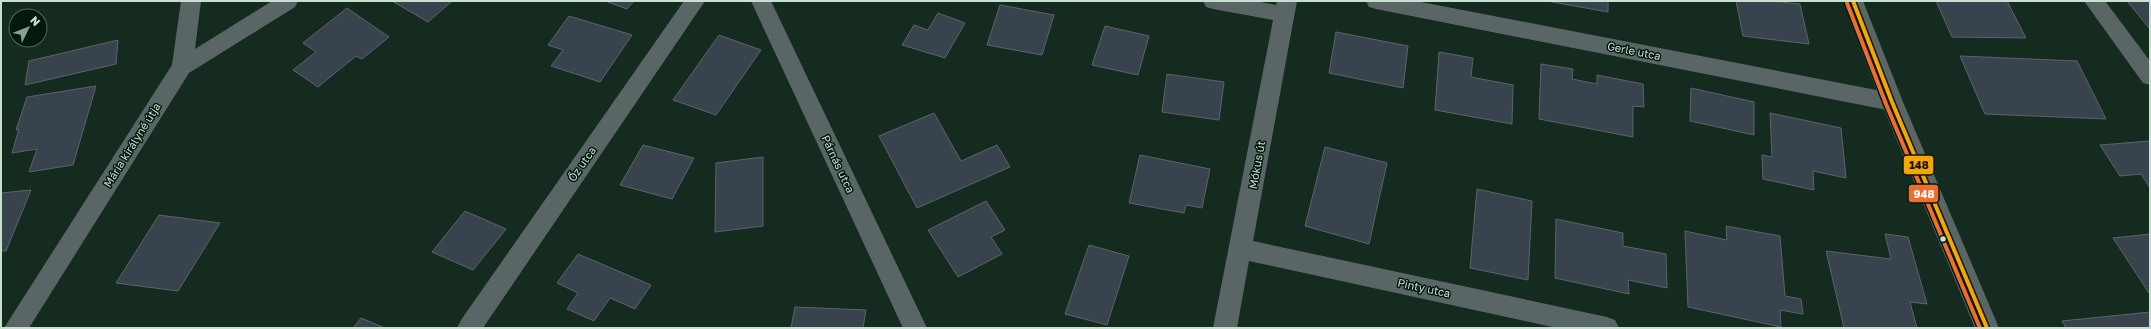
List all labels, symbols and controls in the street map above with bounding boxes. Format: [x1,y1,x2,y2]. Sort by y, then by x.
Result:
north arrow [8,8,48,48]
text: N [28,13,43,28]
street label: Gerle utca [1606,39,1662,62]
street label: Mária királyné útja [100,100,163,189]
street label: Párnás utca [819,133,858,195]
street label: Mókus út [1246,140,1267,190]
street label: Őz utca [565,144,598,184]
line badge: 148 [1903,155,1934,175]
text: 148 [1909,158,1929,171]
line badge: 948 [1908,184,1939,203]
text: 948 [1914,187,1934,200]
unlabelled marker [1938,234,1948,244]
street label: Pinty utca [1397,276,1452,299]

